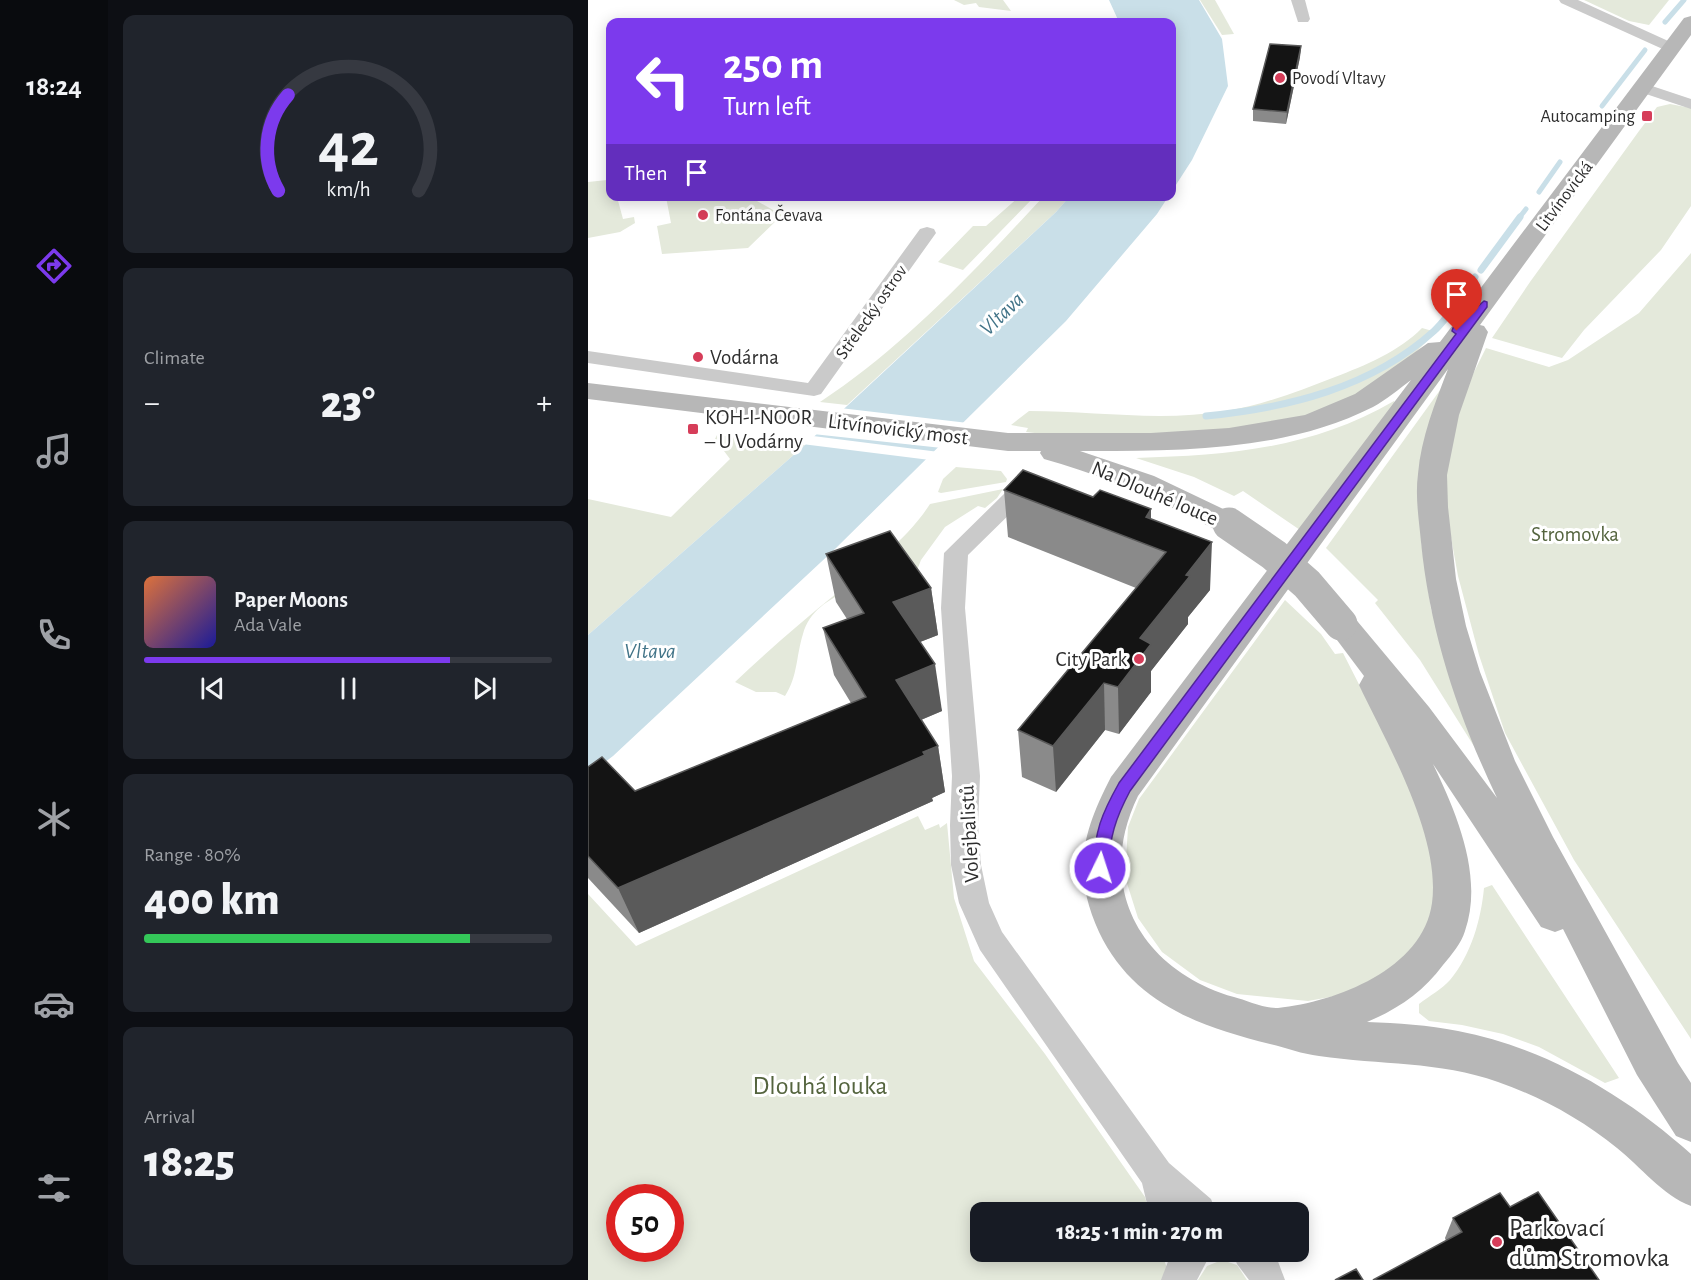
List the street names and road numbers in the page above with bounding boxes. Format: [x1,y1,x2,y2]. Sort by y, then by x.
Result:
street label: Litvínovická [1533,158,1597,235]
street label: Střelecký ostrov [833,262,911,363]
street label: Litvínovický most [827,410,969,449]
street label: Na Dlouhé louce [1089,457,1221,529]
street label: Volejbalistů [956,784,983,883]

